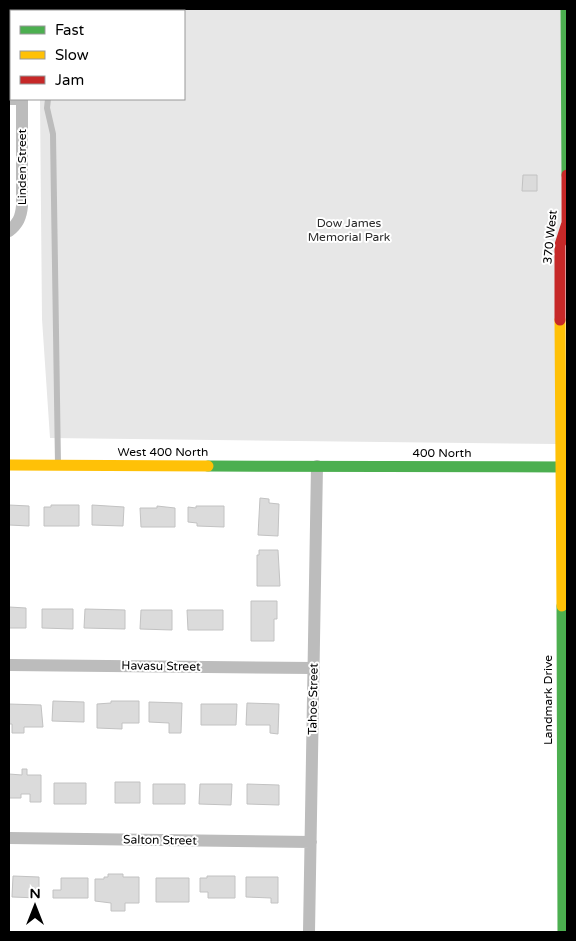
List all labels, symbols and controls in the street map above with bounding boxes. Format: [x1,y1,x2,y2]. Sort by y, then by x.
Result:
legend [10,10,185,100]
text: Fast [55,21,85,39]
text: Slow [55,46,89,64]
text: Jam [55,71,84,89]
street label: Linden Street [15,128,29,205]
street label: 370 West [540,209,560,265]
park label: Dow James Memorial Park [308,216,391,244]
street label: West 400 North [118,445,208,459]
street label: 400 North [413,446,471,460]
street label: Landmark Drive [541,655,555,745]
street label: Havasu Street [121,658,201,674]
street label: Tahoe Street [305,663,321,735]
street label: Salton Street [123,832,197,848]
north arrow [10,881,60,931]
text: N [29,885,41,902]

